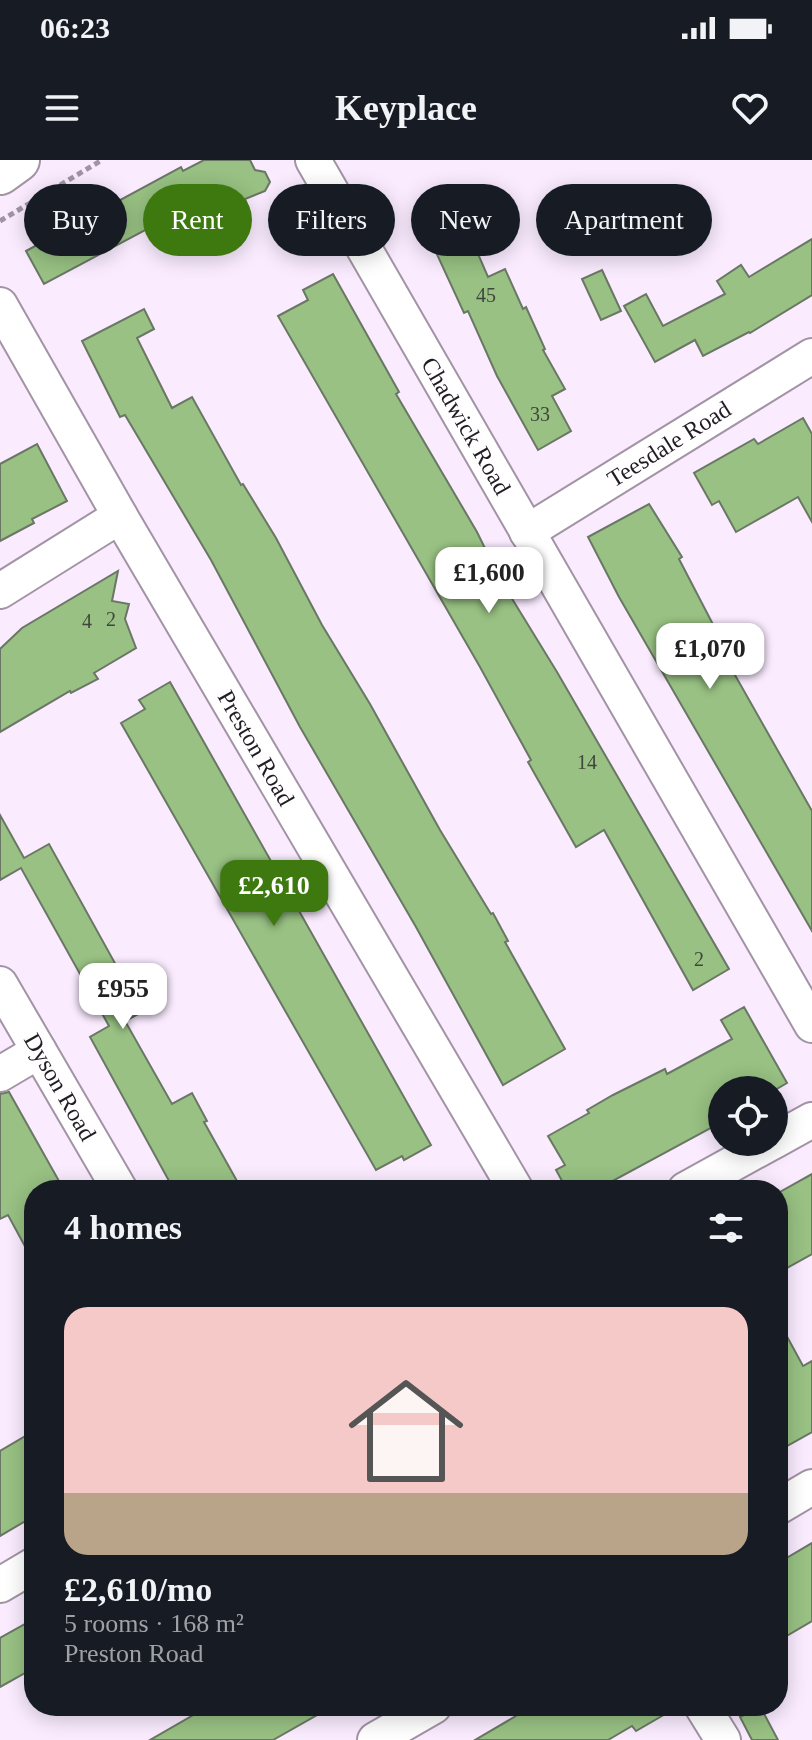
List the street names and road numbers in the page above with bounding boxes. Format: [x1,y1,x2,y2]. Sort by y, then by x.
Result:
street label: Chadwick Road [416,353,516,499]
street label: Teesdale Road [603,396,735,492]
street label: Preston Road [213,686,299,810]
street label: Dyson Road [19,1029,101,1145]

